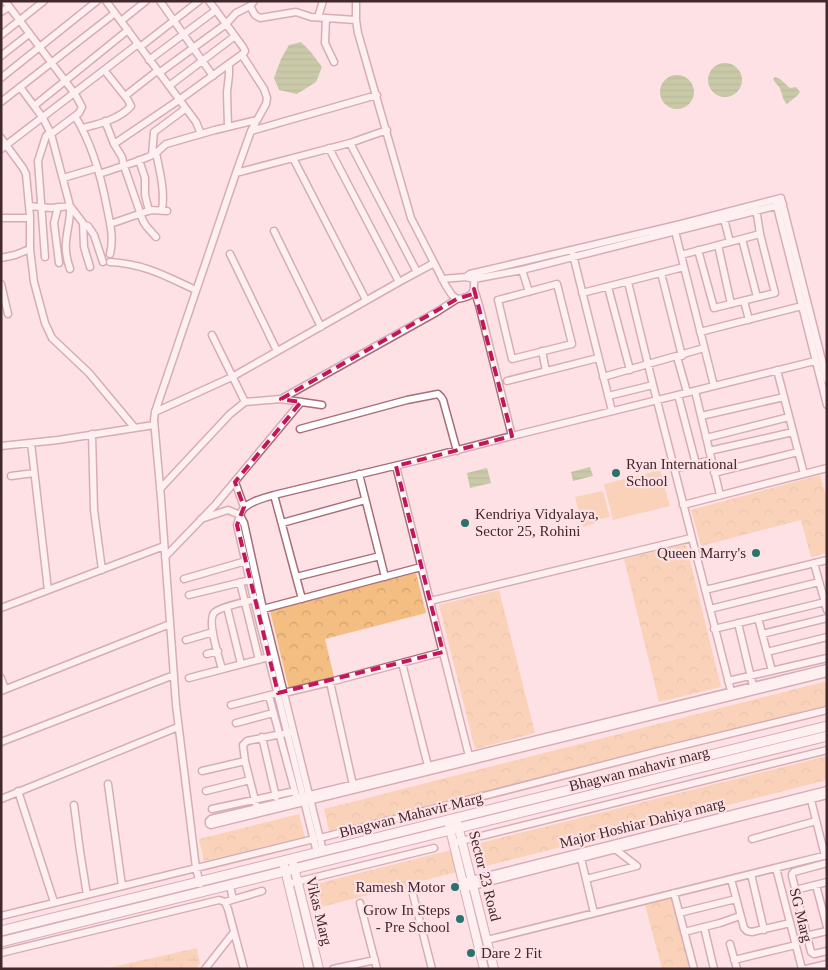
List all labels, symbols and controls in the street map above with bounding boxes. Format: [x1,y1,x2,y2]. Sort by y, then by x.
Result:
place label: Ryan International School [626,456,737,489]
marker: Ryan International School [610,467,622,479]
place label: Kendriya Vidyalaya, Sector 25, Rohini [475,506,599,539]
marker: Kendriya Vidyalaya, Sector 25, Rohini [459,517,471,529]
place label: Queen Marry's [657,545,746,561]
marker: Queen Marry's [750,547,762,559]
street label: Bhagwan mahavir marg [567,744,711,794]
street label: Bhagwan Mahavir Marg [338,789,485,841]
street label: Major Hoshiar Dahiya marg [558,795,727,851]
street label: Sector 23 Road [466,829,504,923]
street label: Vikas Marg [303,875,335,947]
place label: Ramesh Motor [355,879,445,895]
marker: Ramesh Motor [449,881,461,893]
street label: SG Marg [787,886,816,944]
place label: Grow In Steps - Pre School [363,902,450,935]
marker: Grow In Steps - Pre School [454,913,466,925]
place label: Dare 2 Fit [481,945,543,961]
marker: Dare 2 Fit [465,947,477,959]

